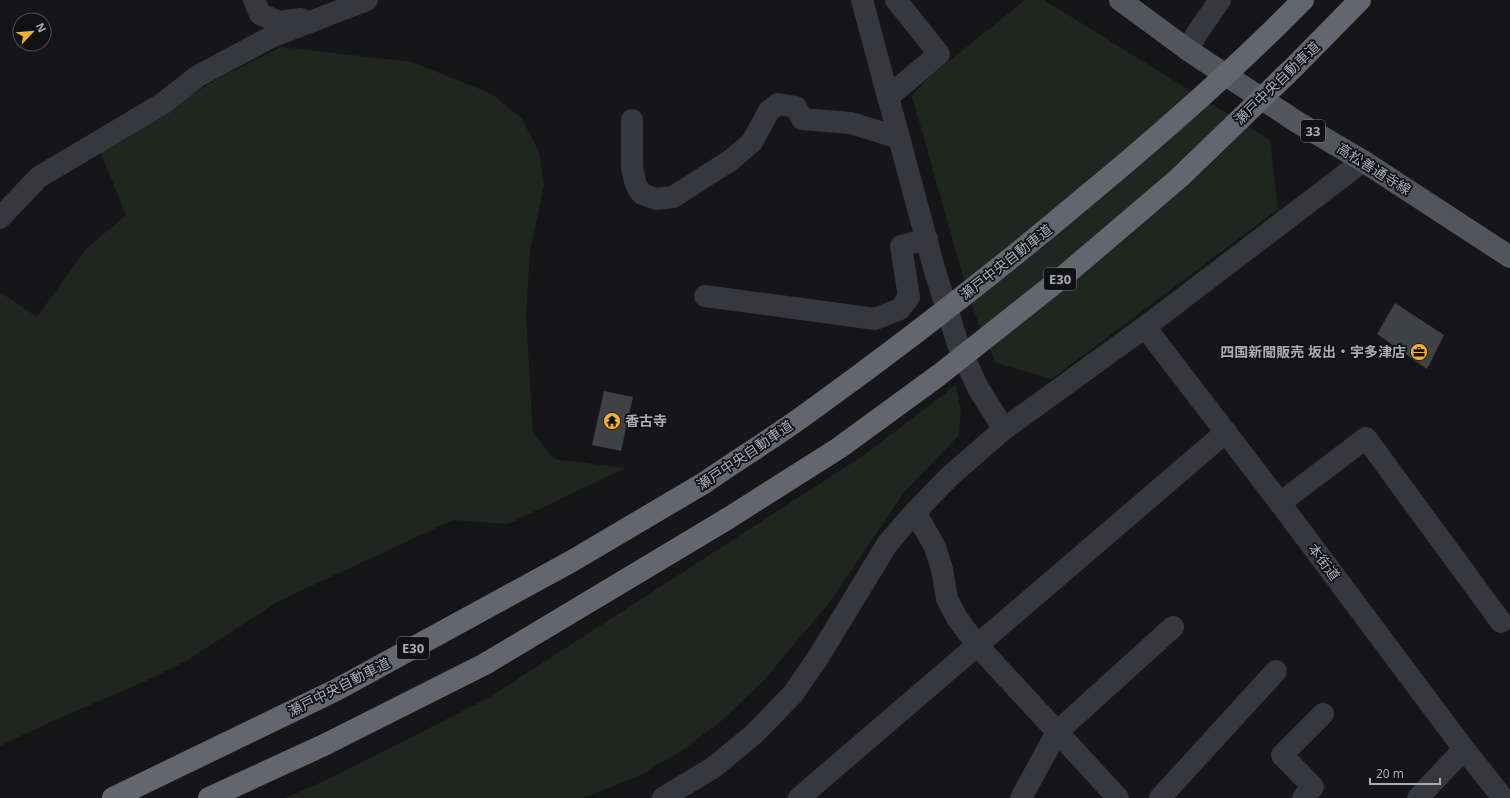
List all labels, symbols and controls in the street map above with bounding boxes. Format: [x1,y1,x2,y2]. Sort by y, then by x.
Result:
north arrow [12,12,52,52]
text: N [33,20,50,35]
street label: 瀬戸中央自動車道 [1230,37,1324,128]
road number: 33 [1301,120,1325,142]
street label: 高松善通寺線 [1334,138,1415,199]
street label: 瀬戸中央自動車道 [956,220,1056,304]
road number: E30 [1044,268,1076,290]
place label: 四国新聞販売 坂出・宇多津店 [1220,342,1406,361]
office icon: 四国新聞販売 坂出・宇多津店 [1409,342,1429,362]
temple icon: 香古寺 [602,411,622,431]
place label: 香古寺 [625,411,667,430]
street label: 瀬戸中央自動車道 [693,415,796,494]
street label: 本街道 [1304,539,1345,584]
road number: E30 [397,637,429,659]
street label: 瀬戸中央自動車道 [285,653,393,720]
scale bar [1370,760,1440,786]
text: 20 m [1376,765,1404,782]

